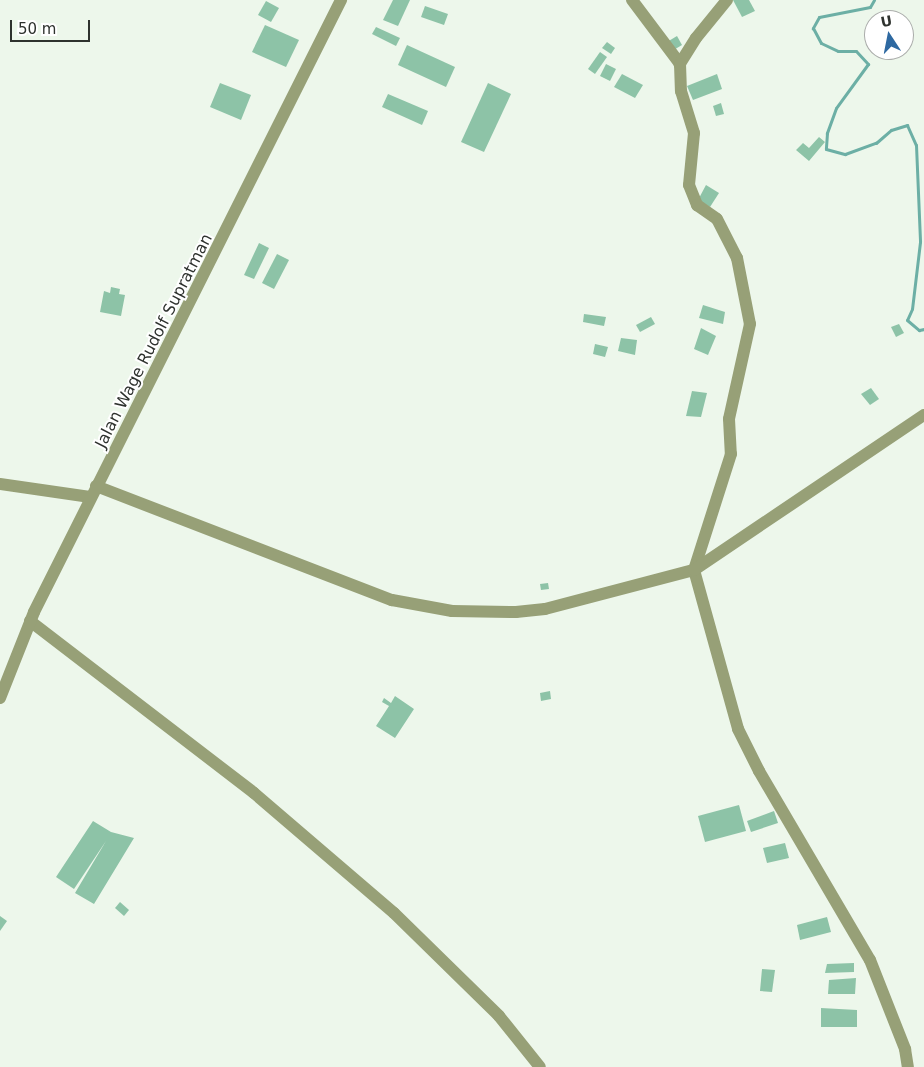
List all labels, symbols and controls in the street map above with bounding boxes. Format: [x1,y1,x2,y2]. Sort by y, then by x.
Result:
scale bar [12,10,92,42]
north arrow [864,10,914,60]
text: U [879,12,893,30]
text: 50 m [18,20,56,38]
street label: Jalan Wage Rudolf Supratman [91,231,217,451]

